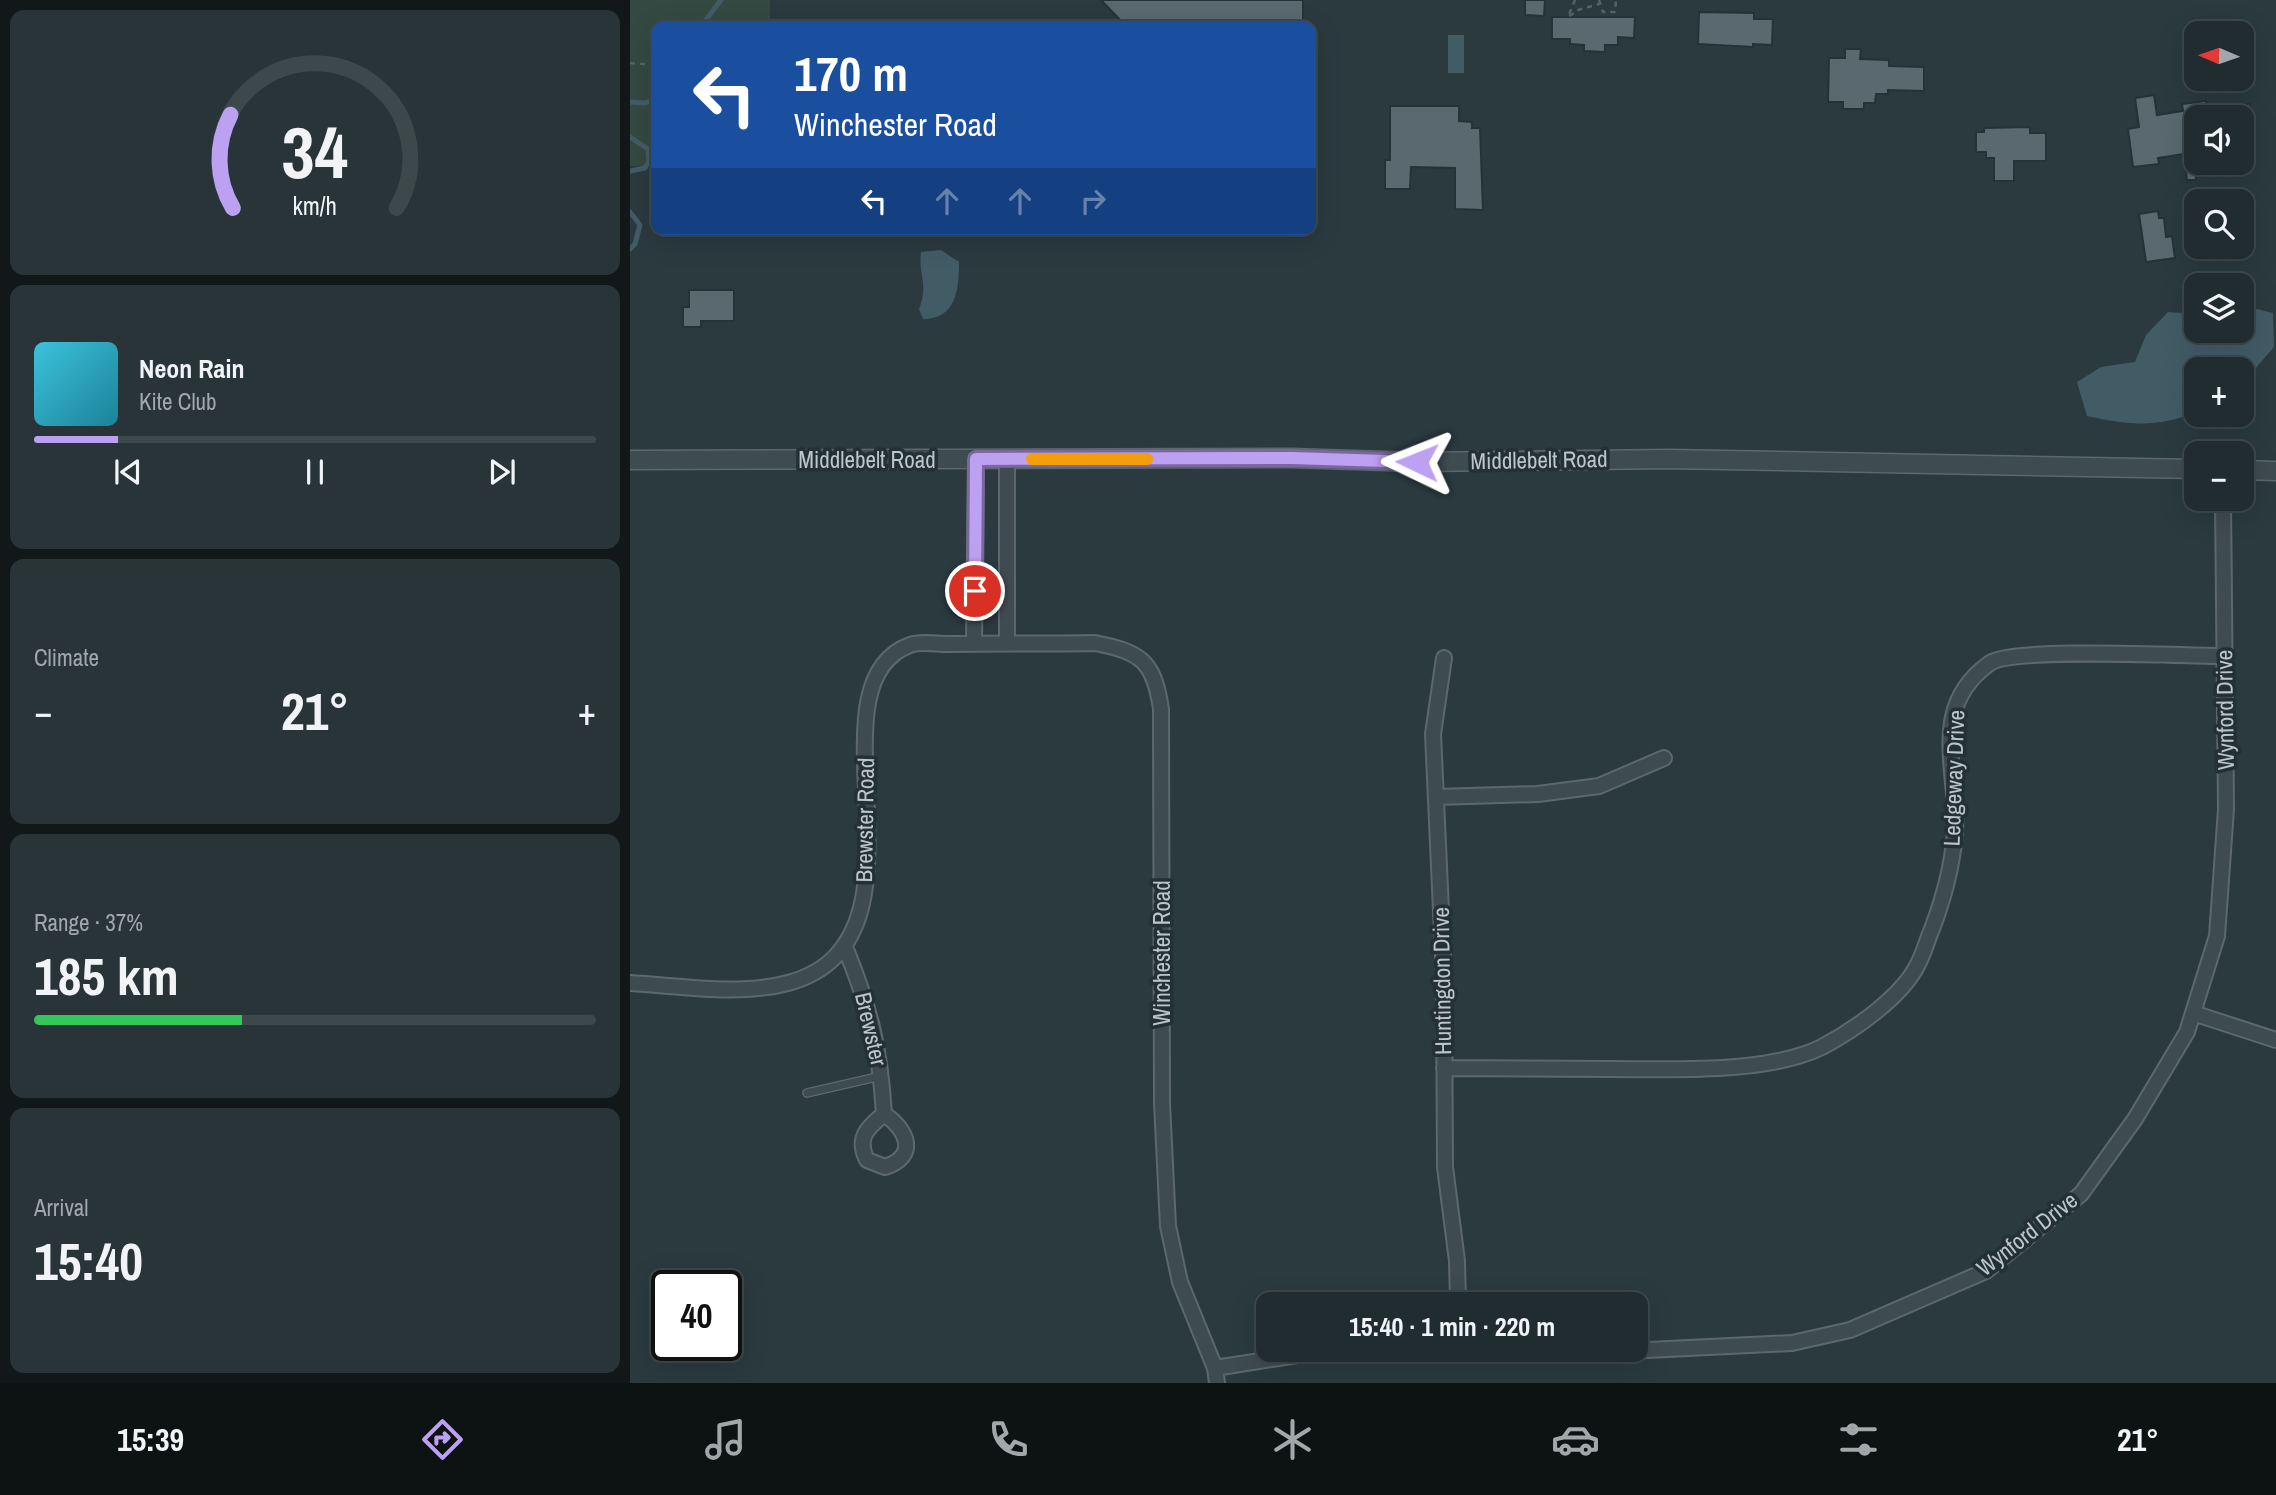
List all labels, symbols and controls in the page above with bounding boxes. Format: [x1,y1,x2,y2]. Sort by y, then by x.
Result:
north arrow [2184,21,2254,91]
map controls [2184,21,2254,511]
text: 170 m [794,40,908,106]
icon: left [679,49,770,140]
text: Winchester Road [794,103,997,146]
text: 34 [282,104,348,202]
button: sound [2184,105,2254,175]
icon: left [855,182,893,220]
icon: ahead [928,182,966,220]
icon: ahead [1001,182,1039,220]
icon: right [1074,182,1112,220]
text: km/h [293,189,337,223]
button: search [2184,189,2254,259]
button: layers [2184,273,2254,343]
text: Neon Rain [139,351,244,386]
button: + [2184,357,2254,427]
text: Kite Club [139,386,217,417]
position arrow [1380,425,1454,499]
button: − [2184,441,2254,511]
street label: Middlebelt Road [1470,443,1608,476]
street label: Middlebelt Road [798,444,936,475]
icon: previous [109,453,147,491]
icon: pause [296,453,334,491]
icon: next [483,453,521,491]
pin [945,561,1005,621]
icon: arrive [956,572,994,610]
text: Climate [34,642,99,673]
street label: Wynford Drive [2208,650,2241,770]
text: 21° [281,676,349,746]
text: − [34,686,52,737]
text: + [578,686,596,737]
street label: Ledgeway Drive [1936,709,1971,847]
street label: Brewster Road [848,757,881,883]
street label: Winchester Road [1146,880,1177,1026]
text: Range · 37% [34,907,143,938]
street label: Huntingdon Drive [1425,907,1458,1055]
text: 185 km [34,941,179,1011]
street label: Brewster [848,989,895,1069]
street label: Wynford Drive [1970,1184,2084,1283]
text: Arrival [34,1192,89,1223]
text: 15:40 [34,1226,143,1296]
speed limit sign: 40 [651,1270,742,1361]
text: 15:40 · 1 min · 220 m [1349,1309,1555,1344]
icon: directions [418,1415,467,1464]
icon: music [701,1415,750,1464]
icon: phone [984,1415,1033,1464]
icon: climate [1268,1415,1317,1464]
icon: car [1551,1415,1600,1464]
icon: filters [1834,1415,1883,1464]
text: 15:39 [117,1418,184,1461]
text: 21° [2117,1418,2159,1461]

